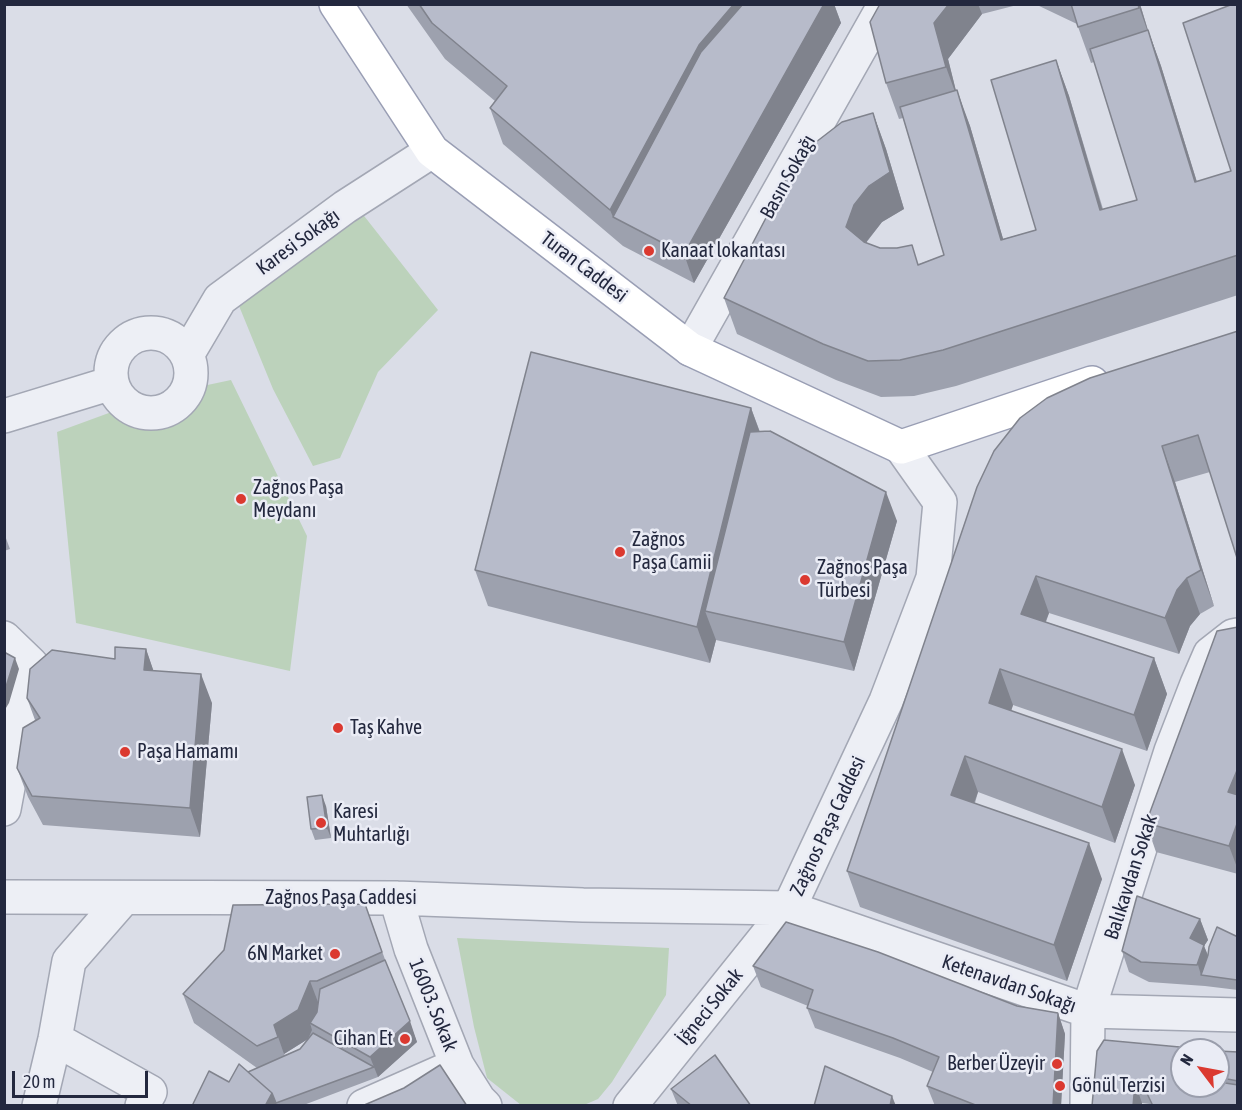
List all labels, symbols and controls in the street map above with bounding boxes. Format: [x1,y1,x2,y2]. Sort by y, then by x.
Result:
street label: Basın Sokağı [755,131,821,223]
street label: Karesi Sokağı [252,204,344,280]
street label: Turan Caddesi [536,227,632,307]
place label: Kanaat lokantası [661,239,786,263]
marker: Kanaat lokantası [642,244,656,258]
place label: Zağnos Paşa Meydanı [253,476,344,523]
marker: Zağnos Paşa Meydanı [234,492,248,506]
place label: Zağnos Paşa Camii [632,528,712,575]
marker: Zağnos Paşa Camii [613,545,627,559]
place label: Zağnos Paşa Türbesi [817,556,908,603]
marker: Zağnos Paşa Türbesi [798,573,812,587]
place label: Taş Kahve [350,716,422,740]
marker: Taş Kahve [331,721,345,735]
place label: Paşa Hamamı [137,740,238,764]
marker: Paşa Hamamı [118,745,132,759]
street label: Zağnos Paşa Caddesi [785,752,871,900]
place label: Karesi Muhtarlığı [333,800,410,847]
street label: Balıkavdan Sokak [1099,811,1163,943]
marker: Karesi Muhtarlığı [314,816,328,830]
street label: Zağnos Paşa Caddesi [265,886,417,910]
place label: 6N Market [247,942,323,966]
marker: 6N Market [328,947,342,961]
street label: Ketenavdan Sokağı [939,950,1079,1018]
street label: 16003. Sokak [404,955,462,1055]
street label: İğneci Sokak [672,964,748,1050]
place label: Cihan Et [334,1027,393,1051]
marker: Cihan Et [398,1032,412,1046]
north arrow [1170,1038,1230,1098]
text: N [1176,1051,1197,1068]
place label: Berber Üzeyir [947,1052,1045,1076]
marker: Berber Üzeyir [1050,1057,1064,1071]
scale bar [15,1059,152,1097]
text: 20 m [23,1071,55,1092]
place label: Gönül Terzisi [1072,1074,1165,1098]
marker: Gönül Terzisi [1053,1079,1067,1093]

